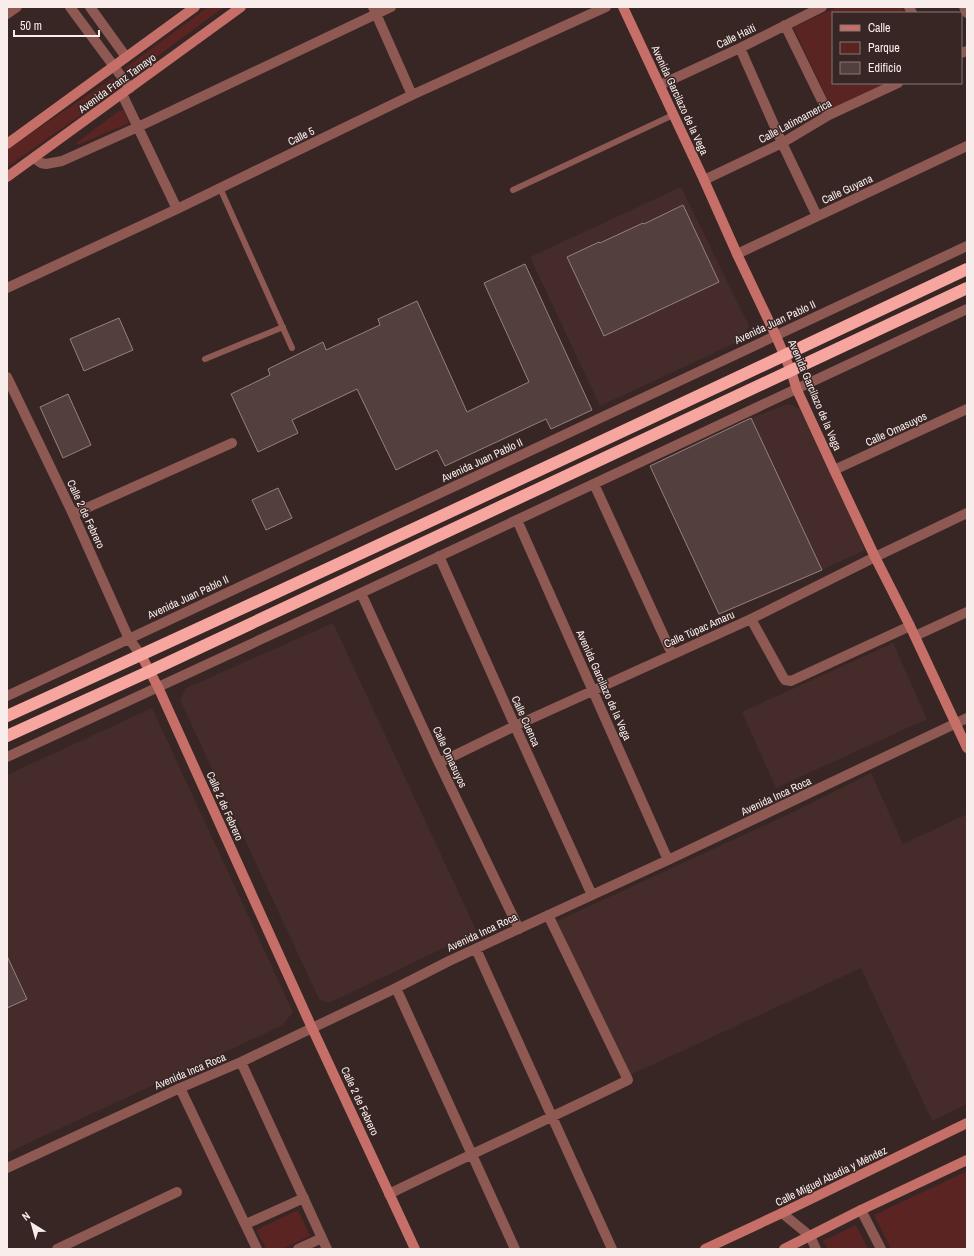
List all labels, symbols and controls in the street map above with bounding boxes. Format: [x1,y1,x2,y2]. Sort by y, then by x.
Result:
scale bar [14,12,99,38]
legend [832,12,962,84]
text: 50 m [20,18,42,34]
street label: Calle Haiti [714,20,758,52]
text: Calle [868,20,890,36]
text: Parque [868,40,900,56]
street label: Avenida Garcilazo de la Vega [648,42,712,157]
street label: Avenida Franz Tamayo [75,50,159,116]
text: Edificio [868,60,901,76]
street label: Calle Latinoamerica [756,96,834,146]
street label: Calle 5 [285,124,317,148]
street label: Calle Guyana [819,171,875,207]
street label: Avenida Juan Pablo II [731,297,818,347]
street label: Avenida Garcilazo de la Vega [785,336,845,453]
street label: Calle Omasuyos [863,408,929,449]
street label: Avenida Juan Pablo II [438,435,525,485]
street label: Calle 2 de Febrero [64,477,108,551]
street label: Avenida Juan Pablo II [144,572,231,622]
street label: Calle Túpac Amaru [662,607,736,651]
street label: Avenida Garcilazo de la Vega [573,627,635,742]
street label: Calle Cuenca [509,693,543,749]
street label: Calle Omasuyos [430,724,471,790]
street label: Calle 2 de Febrero [204,769,246,843]
street label: Avenida Inca Roca [738,774,813,819]
street label: Avenida Inca Roca [444,910,519,955]
street label: Avenida Inca Roca [151,1050,228,1093]
street label: Calle 2 de Febrero [338,1064,382,1138]
street label: Calle Miguel Abadía y Méndez [773,1143,889,1209]
north arrow [12,1204,52,1244]
text: N [19,1208,33,1224]

